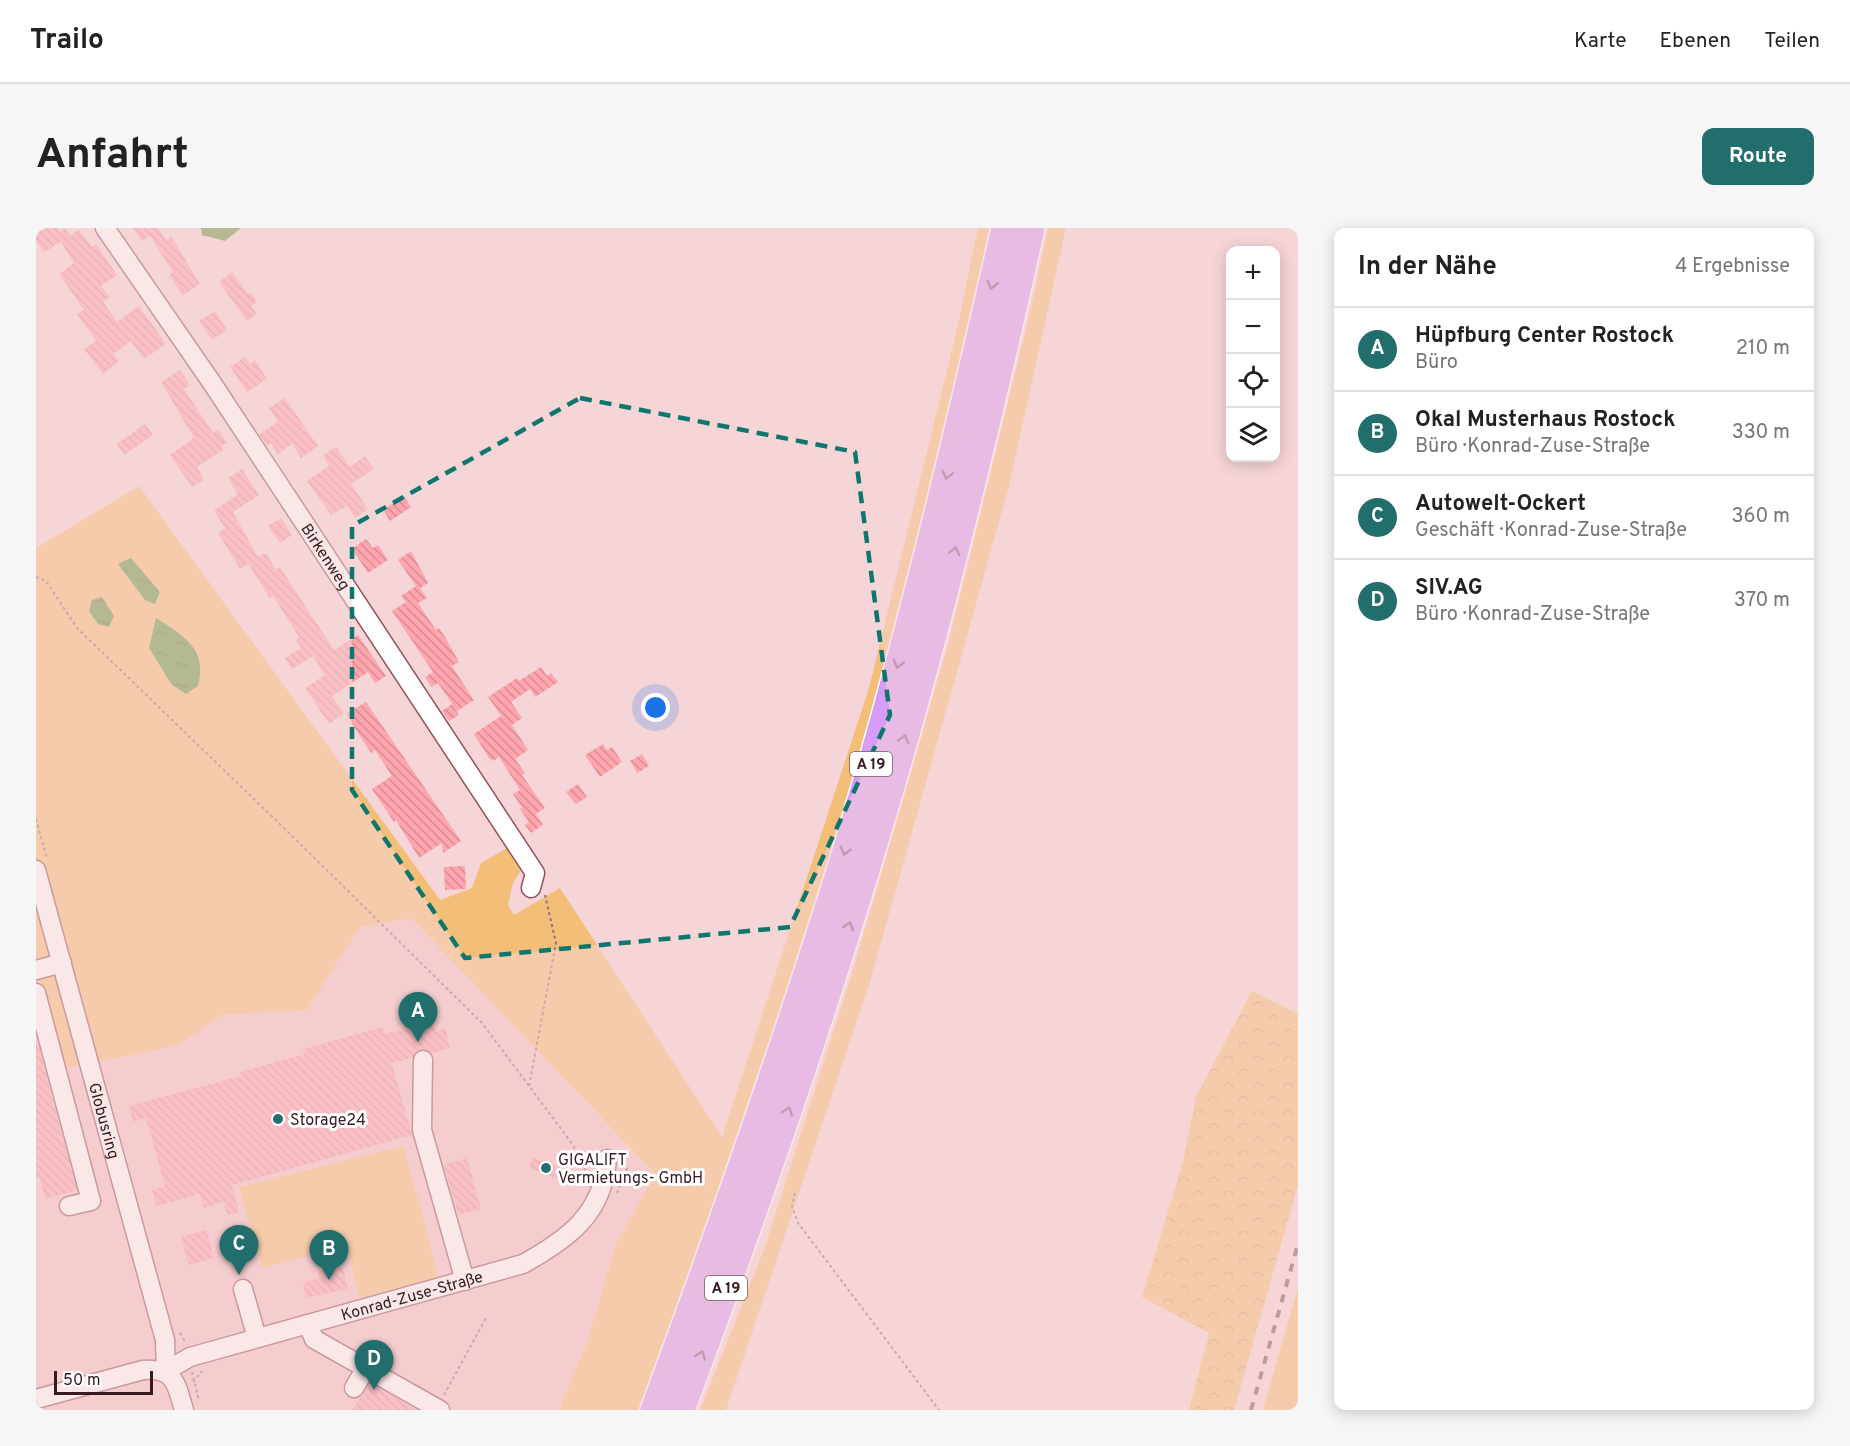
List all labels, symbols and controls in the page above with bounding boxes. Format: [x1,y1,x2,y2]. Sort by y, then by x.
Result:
text: Trailo [30,23,104,59]
text: Karte [1574,28,1626,55]
text: Ebenen [1659,28,1731,55]
text: Teilen [1764,28,1820,55]
button: Route [1702,128,1814,185]
text: Anfahrt [36,130,189,183]
map controls [1226,246,1280,462]
button: + [1226,246,1280,300]
text: In der Nähe [1358,251,1497,284]
text: 4 Ergebnisse [1675,254,1790,280]
one-way arrow [986,280,999,290]
button: − [1226,300,1280,354]
text: Hüpfburg Center Rostock [1415,323,1674,350]
text: A [1370,336,1385,362]
text: 210 m [1736,336,1790,362]
text: Büro [1415,350,1458,376]
button: locate [1226,354,1280,408]
text: Okal Musterhaus Rostock [1415,407,1676,434]
button: layers [1226,408,1280,462]
text: B [1371,420,1384,446]
text: 330 m [1732,420,1790,446]
text: Büro · Konrad-Zuse-Straße [1415,434,1650,460]
one-way arrow [941,470,954,480]
text: Autowelt-Ockert [1415,491,1586,518]
text: C [1371,504,1384,530]
text: 360 m [1732,504,1790,530]
text: Geschäft · Konrad-Zuse-Straße [1415,518,1687,544]
street label: Birkenweg [295,520,354,595]
one-way arrow [948,546,960,556]
text: SIV.AG [1415,575,1483,602]
text: D [1370,588,1385,614]
text: 370 m [1734,588,1790,614]
text: Büro · Konrad-Zuse-Straße [1415,602,1650,628]
one-way arrow [893,658,905,668]
your location [641,693,670,722]
one-way arrow [896,734,909,744]
road number: A 19 [850,752,892,776]
one-way arrow [840,845,852,856]
one-way arrow [842,921,854,932]
pin: A [398,992,437,1042]
street label: Globusring [83,1081,123,1162]
one-way arrow [781,1106,794,1117]
place label: Storage24 [290,1111,366,1131]
marker: Storage24 [271,1112,285,1126]
place label: GIGALIFT Vermietungs- GmbH [558,1151,703,1189]
marker: GIGALIFT Vermietungs- GmbH [539,1161,553,1175]
pin: C [220,1226,258,1275]
pin: B [310,1230,348,1280]
street label: Konrad-Zuse-Straße [339,1268,485,1326]
road number: A 19 [705,1276,747,1300]
pin: D [354,1340,394,1390]
one-way arrow [694,1350,707,1361]
scale bar [54,1368,153,1396]
text: 50 m [63,1371,101,1391]

